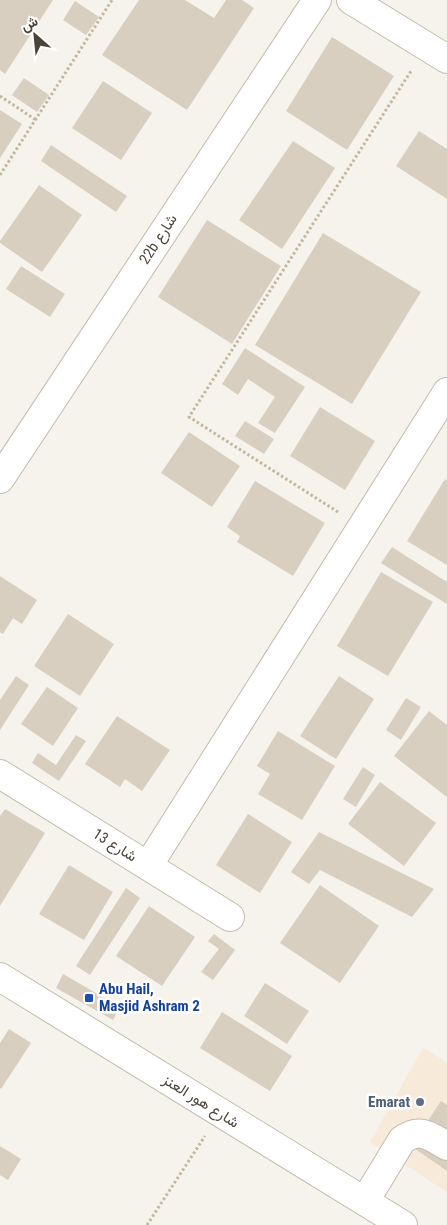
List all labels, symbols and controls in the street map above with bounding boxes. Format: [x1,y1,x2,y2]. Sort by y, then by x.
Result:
north arrow [10,10,60,60]
text: ش [18,12,41,35]
street label: 22b شارع [135,211,183,268]
street label: شارع 13 [89,825,140,867]
place label: Abu Hail, Masjid Ashram 2 [99,980,200,1015]
marker: Abu Hail, Masjid Ashram 2 [83,992,95,1004]
street label: شارع هور العنز [158,1070,243,1133]
place label: Emarat [368,1093,410,1111]
marker: Emarat [414,1096,426,1108]

